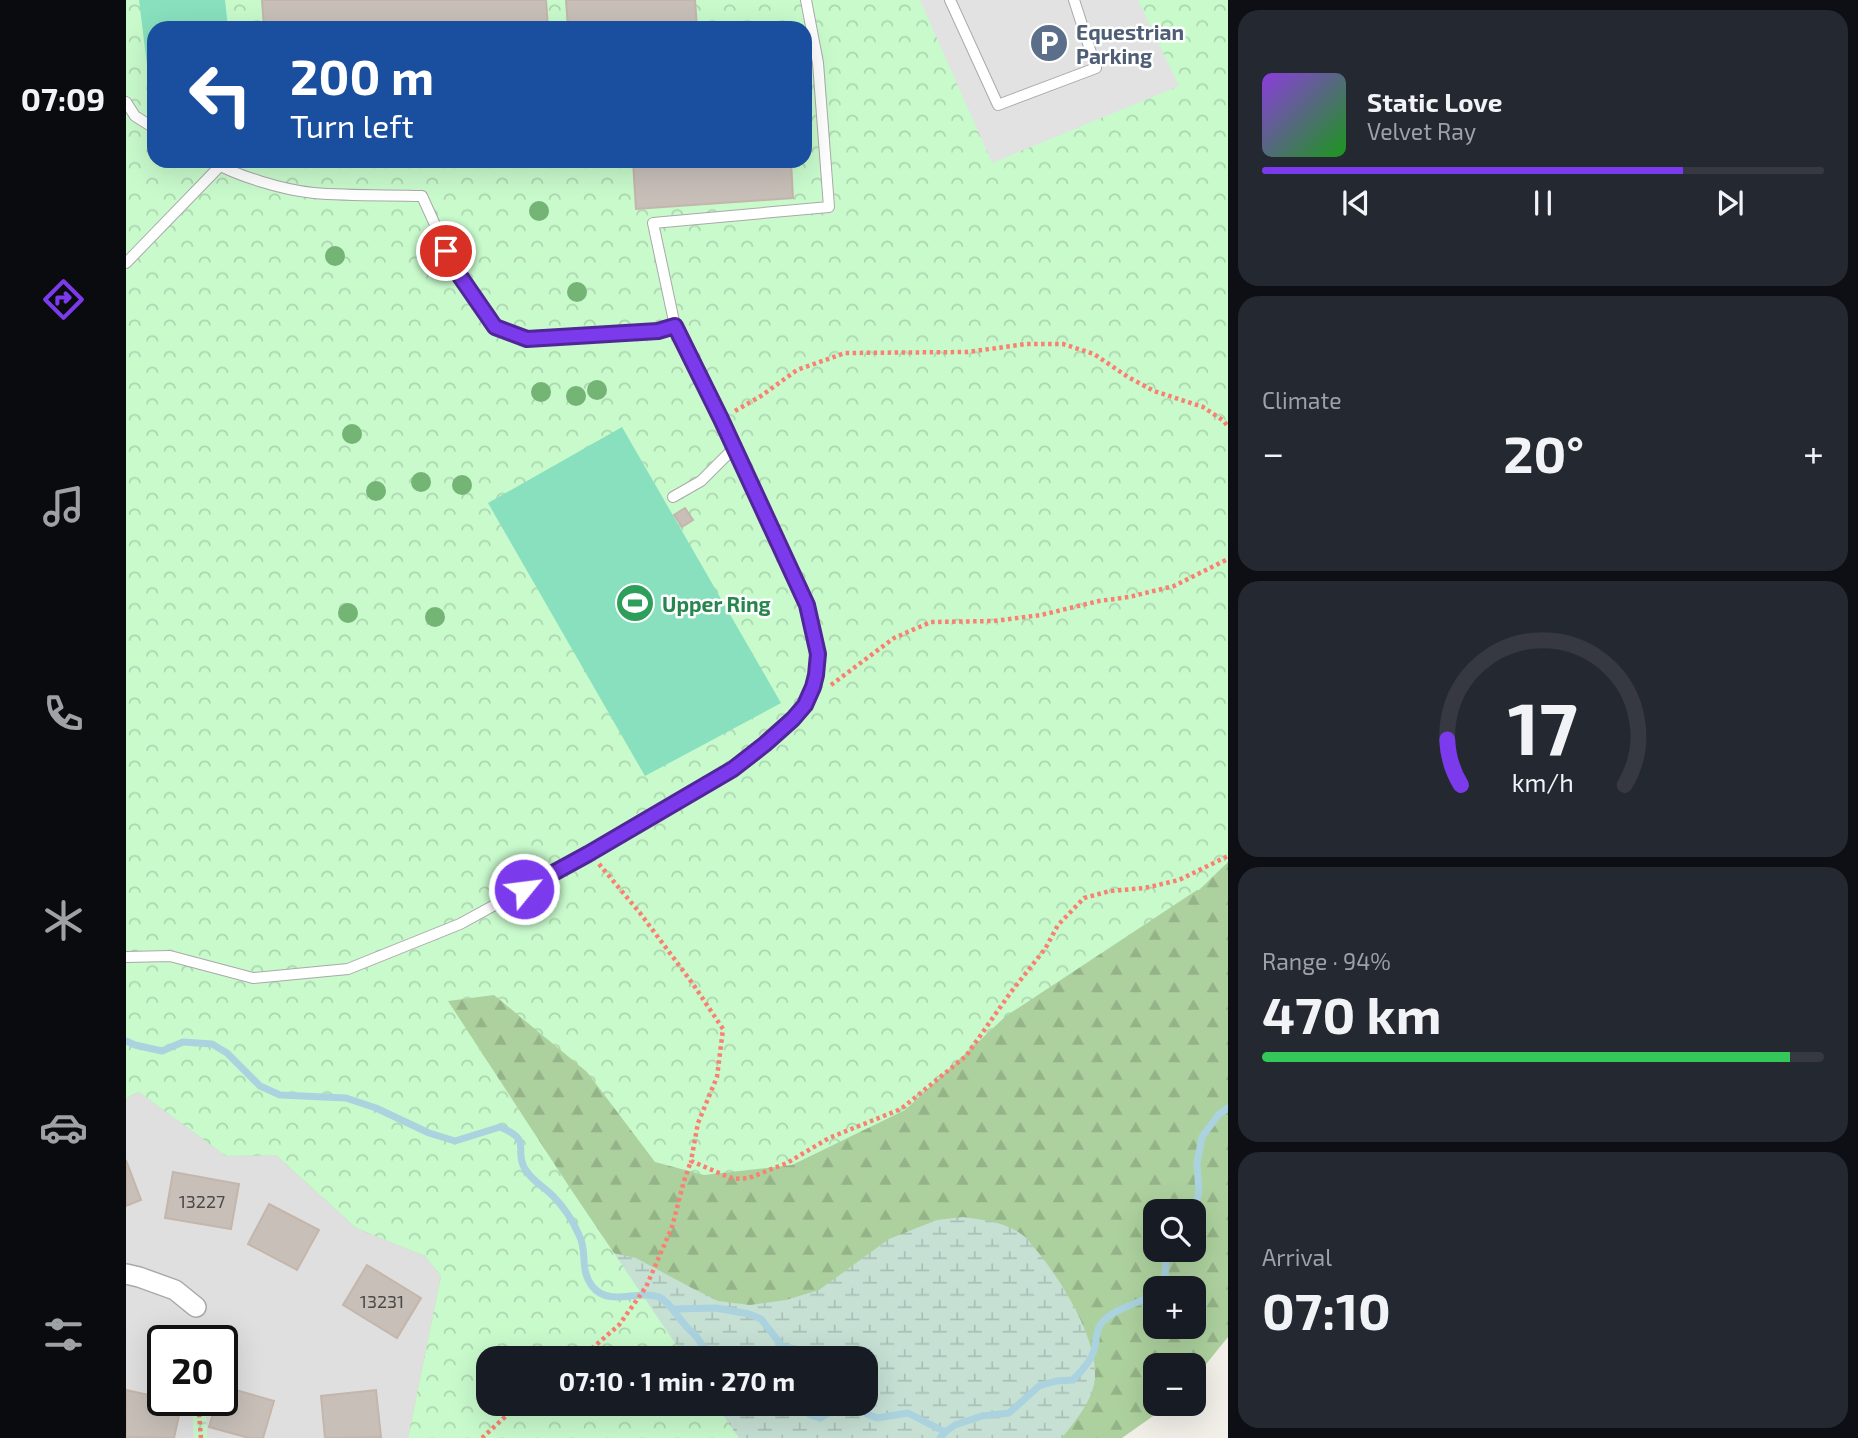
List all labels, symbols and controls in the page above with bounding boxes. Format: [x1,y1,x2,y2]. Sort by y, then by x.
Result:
place label: Equestrian Parking [1076,19,1184,68]
parking icon: Equestrian Parking [1028,22,1070,64]
text: 200 m [290,46,434,105]
icon: left [175,49,266,140]
text: 07:09 [21,79,105,117]
text: Static Love [1367,86,1503,117]
text: Turn left [290,106,414,144]
text: Velvet Ray [1367,117,1476,145]
icon: previous [1337,184,1375,222]
icon: pause [1524,184,1562,222]
icon: next [1711,184,1749,222]
pin [416,221,476,281]
icon: arrive [427,232,465,270]
icon: directions [39,275,88,324]
text: Climate [1262,386,1342,414]
text: 20° [1503,421,1584,483]
text: − [1262,429,1284,475]
text: + [1803,429,1824,475]
icon: music [39,482,88,531]
sports icon: Upper Ring [614,582,656,624]
place label: Upper Ring [662,591,771,616]
text: 17 [1508,682,1578,770]
icon: phone [39,689,88,738]
text: km/h [1512,767,1574,797]
position arrow [487,852,561,926]
icon: climate [39,896,88,945]
text: Range · 94% [1262,947,1391,975]
text: 470 km [1262,982,1442,1044]
icon: car [39,1103,88,1152]
house number: 13227 [179,1190,225,1212]
map controls [1143,1199,1206,1416]
button: search [1143,1199,1206,1262]
text: Arrival [1262,1243,1332,1271]
button: + [1143,1276,1206,1339]
text: 07:10 [1262,1278,1391,1340]
house number: 13231 [360,1290,404,1312]
icon: filters [39,1310,88,1359]
speed limit sign: 20 [147,1325,238,1416]
button: − [1143,1353,1206,1416]
text: 07:10 · 1 min · 270 m [559,1365,795,1396]

